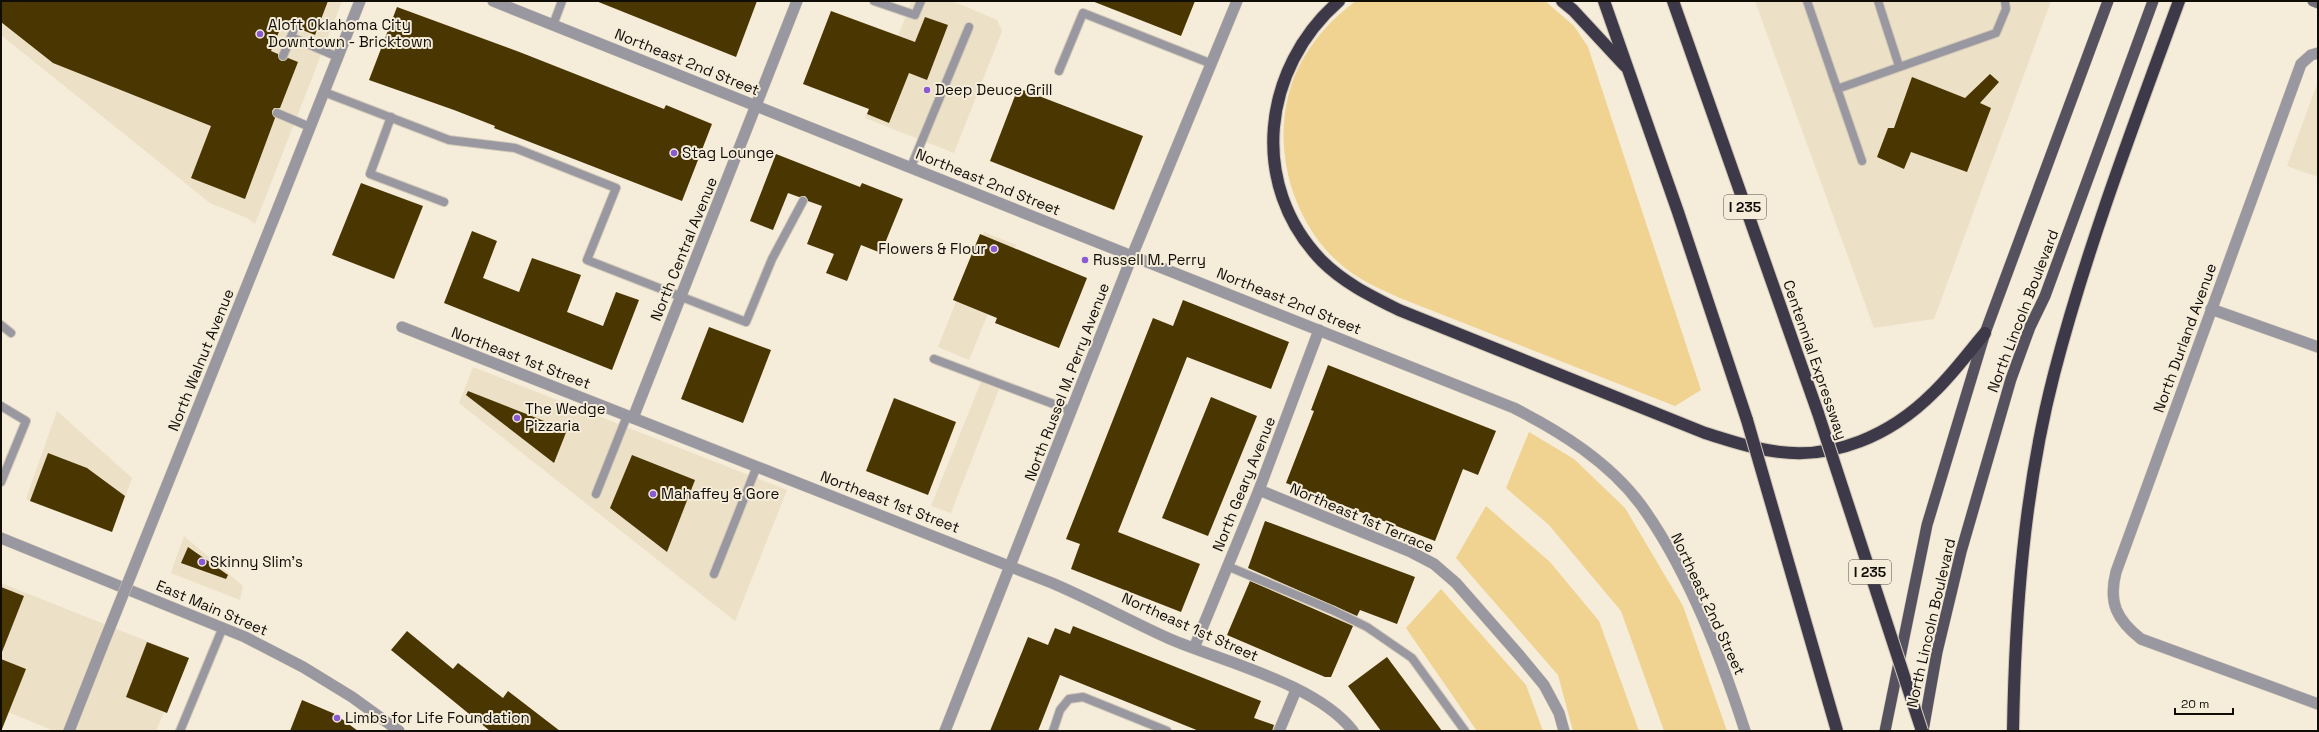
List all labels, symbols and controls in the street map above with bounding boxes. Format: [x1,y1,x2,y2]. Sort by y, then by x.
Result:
place label: Aloft Oklahoma City Downtown - Bricktown [268,15,432,51]
street label: Northeast 2nd Street [612,24,762,99]
marker: Aloft Oklahoma City Downtown - Bricktown [255,29,265,39]
place label: Deep Deuce Grill [935,80,1053,99]
marker: Deep Deuce Grill [922,85,932,95]
place label: Stag Lounge [682,143,774,162]
street label: Northeast 2nd Street [913,144,1063,219]
marker: Stag Lounge [669,148,679,158]
street label: North Central Avenue [646,174,721,324]
road number: I 235 [1724,195,1766,219]
street label: North Lincoln Boulevard [1983,227,2062,395]
place label: Flowers & Flour [878,239,986,258]
marker: Flowers & Flour [989,244,999,254]
place label: Russell M. Perry [1093,250,1206,269]
marker: Russell M. Perry [1080,255,1090,265]
street label: North Durland Avenue [2149,261,2220,415]
street label: Northeast 2nd Street [1214,263,1364,338]
street label: Centennial Expressway [1779,277,1852,442]
street label: North Russel M. Perry Avenue [1020,280,1113,484]
street label: North Walnut Avenue [163,286,238,434]
street label: Northeast 1st Street [449,322,594,393]
place label: The Wedge Pizzaria [525,399,606,435]
marker: The Wedge Pizzaria [512,413,522,423]
street label: North Geary Avenue [1208,414,1279,554]
street label: Northeast 1st Street [818,466,963,537]
street label: Northeast 1st Terrace [1287,479,1437,557]
place label: Mahaffey & Gore [661,484,779,503]
marker: Mahaffey & Gore [648,489,658,499]
street label: Northeast 2nd Street [1667,530,1750,678]
street label: North Lincoln Boulevard [1902,536,1959,709]
place label: Skinny Slim's [210,552,303,571]
marker: Skinny Slim's [197,557,207,567]
road number: I 235 [1849,560,1891,584]
street label: East Main Street [153,575,271,640]
street label: Northeast 1st Street [1119,588,1262,665]
scale bar [2175,690,2233,716]
text: 20 m [2181,696,2209,712]
place label: Limbs for Life Foundation [345,708,530,727]
marker: Limbs for Life Foundation [332,713,342,723]

